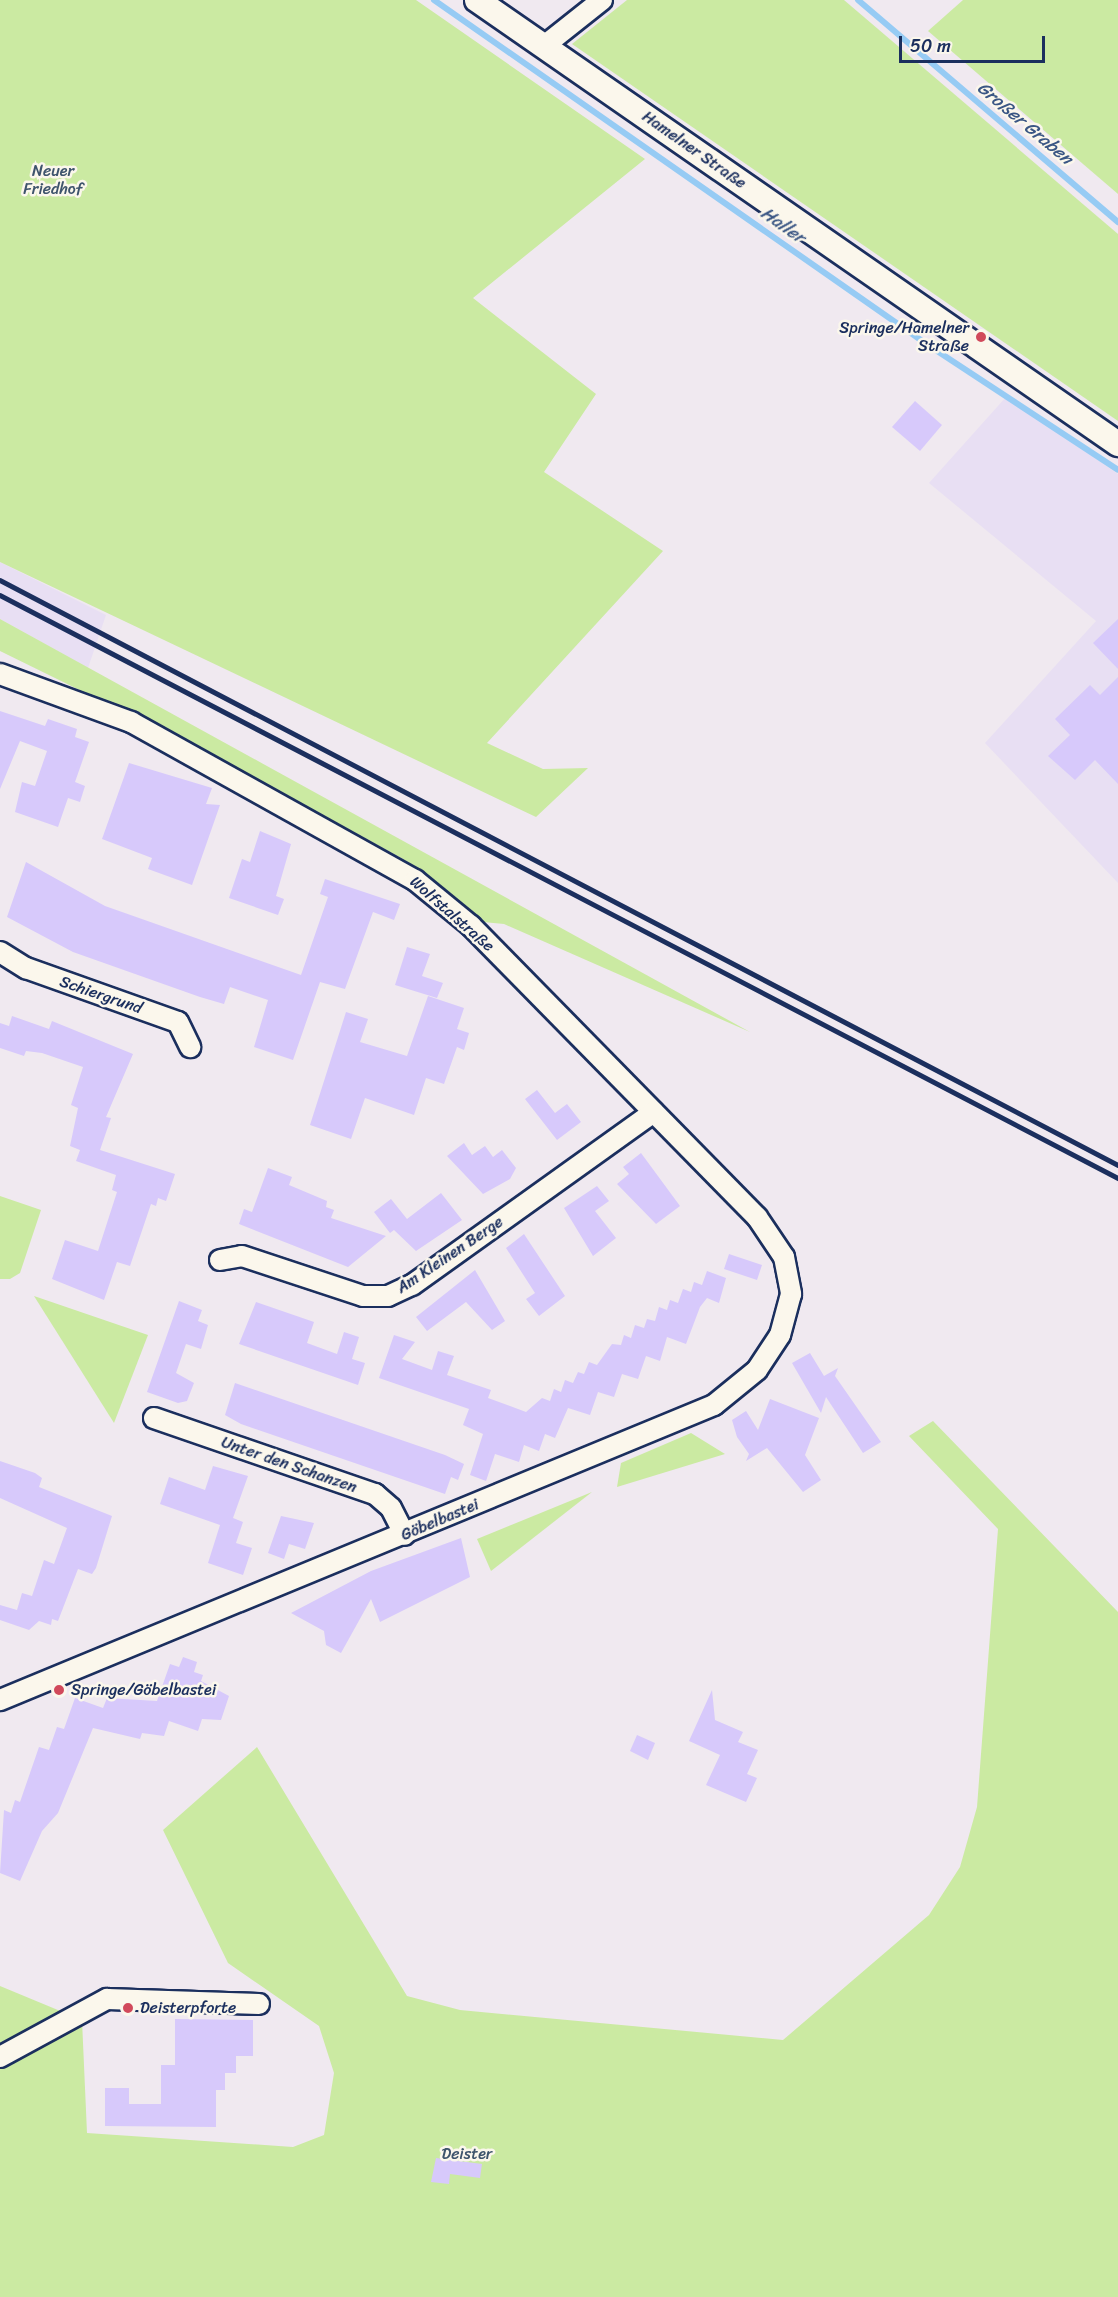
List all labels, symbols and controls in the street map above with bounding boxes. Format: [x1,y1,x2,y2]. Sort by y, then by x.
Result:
scale bar [902,24,1048,62]
text: 50 m [910,30,951,62]
water label: Großer Graben [973,77,1077,169]
street label: Hamelner Straße [638,107,750,193]
park label: Neuer Friedhof [23,161,83,199]
water label: Haller [757,202,809,248]
place label: Springe/Hamelner Straße [839,318,969,356]
marker: Springe/Hamelner Straße [974,330,988,344]
street label: Wolfstalstraße [406,872,498,956]
street label: Schiergrund [57,972,145,1018]
street label: Am Kleinen Berge [393,1212,507,1298]
street label: Unter den Schanzen [219,1433,359,1497]
street label: Göbelbastei [398,1495,482,1545]
place label: Springe/Göbelbastei [71,1680,216,1700]
marker: Springe/Göbelbastei [52,1683,66,1697]
place label: Deisterpforte [140,1998,236,2018]
marker: Deisterpforte [121,2001,135,2015]
park label: Deister [442,2144,492,2164]

